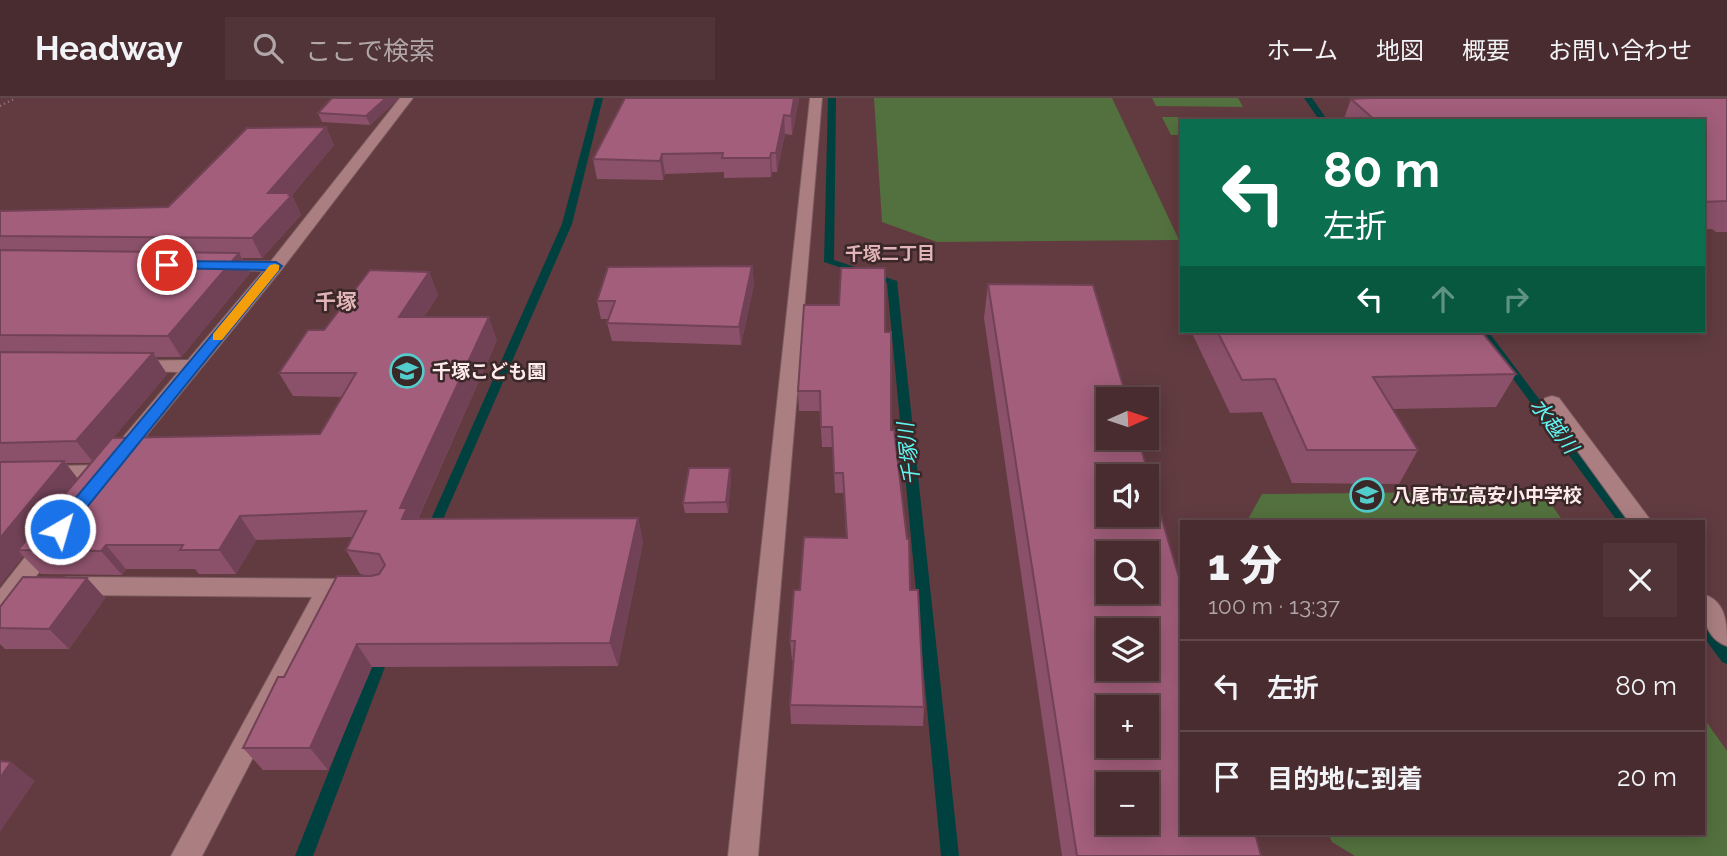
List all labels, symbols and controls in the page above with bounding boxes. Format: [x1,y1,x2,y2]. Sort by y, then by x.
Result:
search box [225,17,715,80]
text: Headway [35,29,183,68]
icon: search [249,29,287,67]
text: ここで検索 [305,36,435,66]
text: ホーム [1267,36,1338,65]
text: 地図 [1376,36,1424,65]
text: 概要 [1462,36,1510,65]
text: お問い合わせ [1548,36,1692,65]
text: 80 m [1323,141,1440,198]
icon: left [1208,147,1299,238]
text: 左折 [1323,207,1387,244]
pin [137,235,197,295]
district label: 千塚二丁目 [845,243,935,264]
icon: arrive [148,246,186,284]
icon: left [1351,280,1389,318]
icon: ahead [1424,280,1462,318]
icon: right [1497,280,1535,318]
district label: 千塚 [315,289,357,314]
school or university icon: 千塚こども園 [388,352,426,390]
place label: 千塚こども園 [432,360,546,382]
north arrow [1096,387,1158,450]
map controls [1096,387,1159,835]
water label: 水越川 [1525,393,1585,460]
water label: 千塚川 [893,419,924,487]
button: sound [1096,464,1159,527]
school or university icon: 八尾市立高安小中学校 [1348,476,1386,514]
place label: 八尾市立高安小中学校 [1392,484,1582,506]
position arrow [23,492,97,566]
button: search [1096,541,1159,604]
text: 1 分 [1208,541,1282,590]
button: close [1603,543,1677,617]
text: 100 m · 13:37 [1208,592,1340,619]
button: layers [1096,618,1159,681]
icon: left [1208,667,1246,705]
text: 80 m [1615,671,1677,701]
text: 左折 [1267,673,1319,703]
button: + [1096,695,1159,758]
icon: arrive [1208,758,1246,796]
text: 20 m [1617,762,1677,792]
text: 目的地に到着 [1267,764,1423,794]
button: − [1096,772,1159,835]

